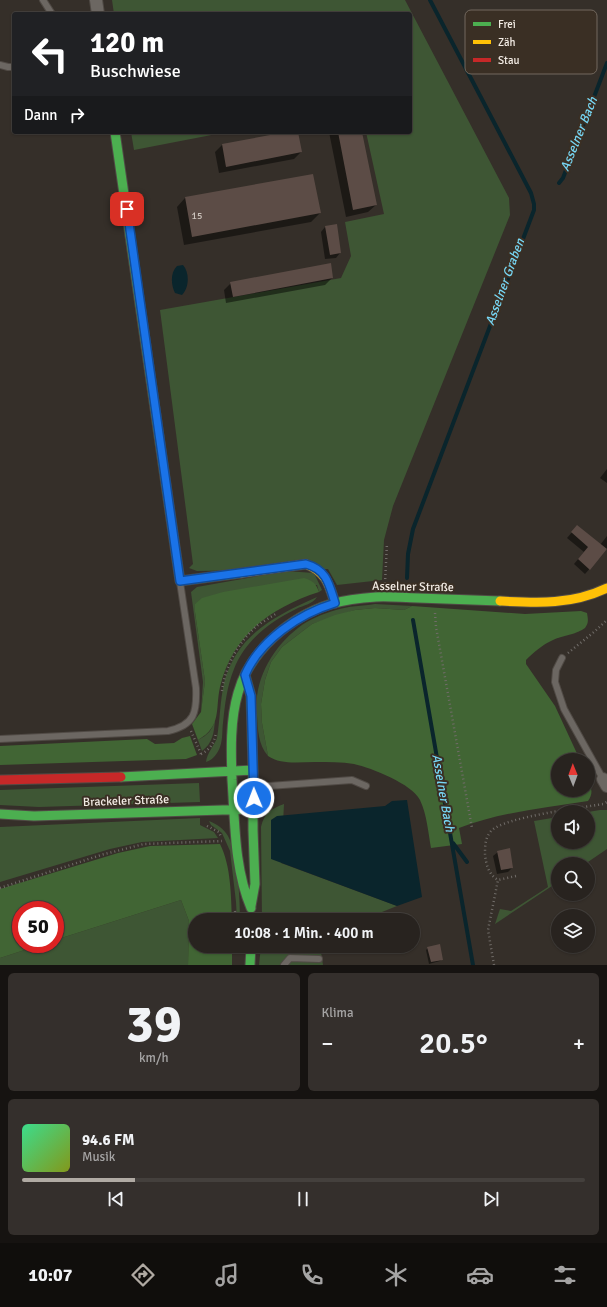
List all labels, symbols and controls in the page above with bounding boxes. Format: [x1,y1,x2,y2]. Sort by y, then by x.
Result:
legend [465,10,597,74]
text: Frei [498,18,516,31]
text: 120 m [90,26,164,60]
icon: left [24,28,76,80]
text: Zäh [498,36,516,49]
text: Stau [498,54,520,67]
text: Buschwiese [90,60,181,82]
water label: Asselner Bach [557,94,601,173]
icon: right [66,104,88,126]
text: Dann [24,106,58,124]
pin [110,192,144,226]
icon: arrive [116,198,138,220]
house number: 15 [192,210,202,222]
water label: Asselner Graben [482,236,528,327]
street label: Asselner Straße [372,579,454,595]
water label: Asselner Bach [428,753,458,834]
north arrow [551,753,595,797]
map controls [551,753,595,953]
position arrow [233,777,275,819]
street label: Brackeler Straße [83,792,169,810]
button: sound [551,805,595,849]
button: search [551,857,595,901]
speed limit sign: 50 [12,901,64,953]
button: layers [551,909,595,953]
text: 10:08 · 1 Min. · 400 m [234,924,374,942]
text: 39 [126,992,182,1056]
text: Klima [322,1005,353,1021]
text: 20.5° [419,1025,487,1062]
text: − [322,1030,333,1057]
text: + [573,1030,585,1057]
text: km/h [139,1050,168,1066]
text: 94.6 FM [82,1131,134,1149]
text: Musik [82,1149,115,1165]
icon: previous [105,1188,127,1210]
icon: pause [292,1188,314,1210]
icon: next [480,1188,502,1210]
icon: directions [129,1261,157,1289]
icon: music [213,1261,241,1289]
icon: phone [298,1261,326,1289]
icon: climate [382,1261,410,1289]
icon: car [466,1261,494,1289]
icon: filters [551,1261,579,1289]
text: 10:07 [28,1264,72,1286]

